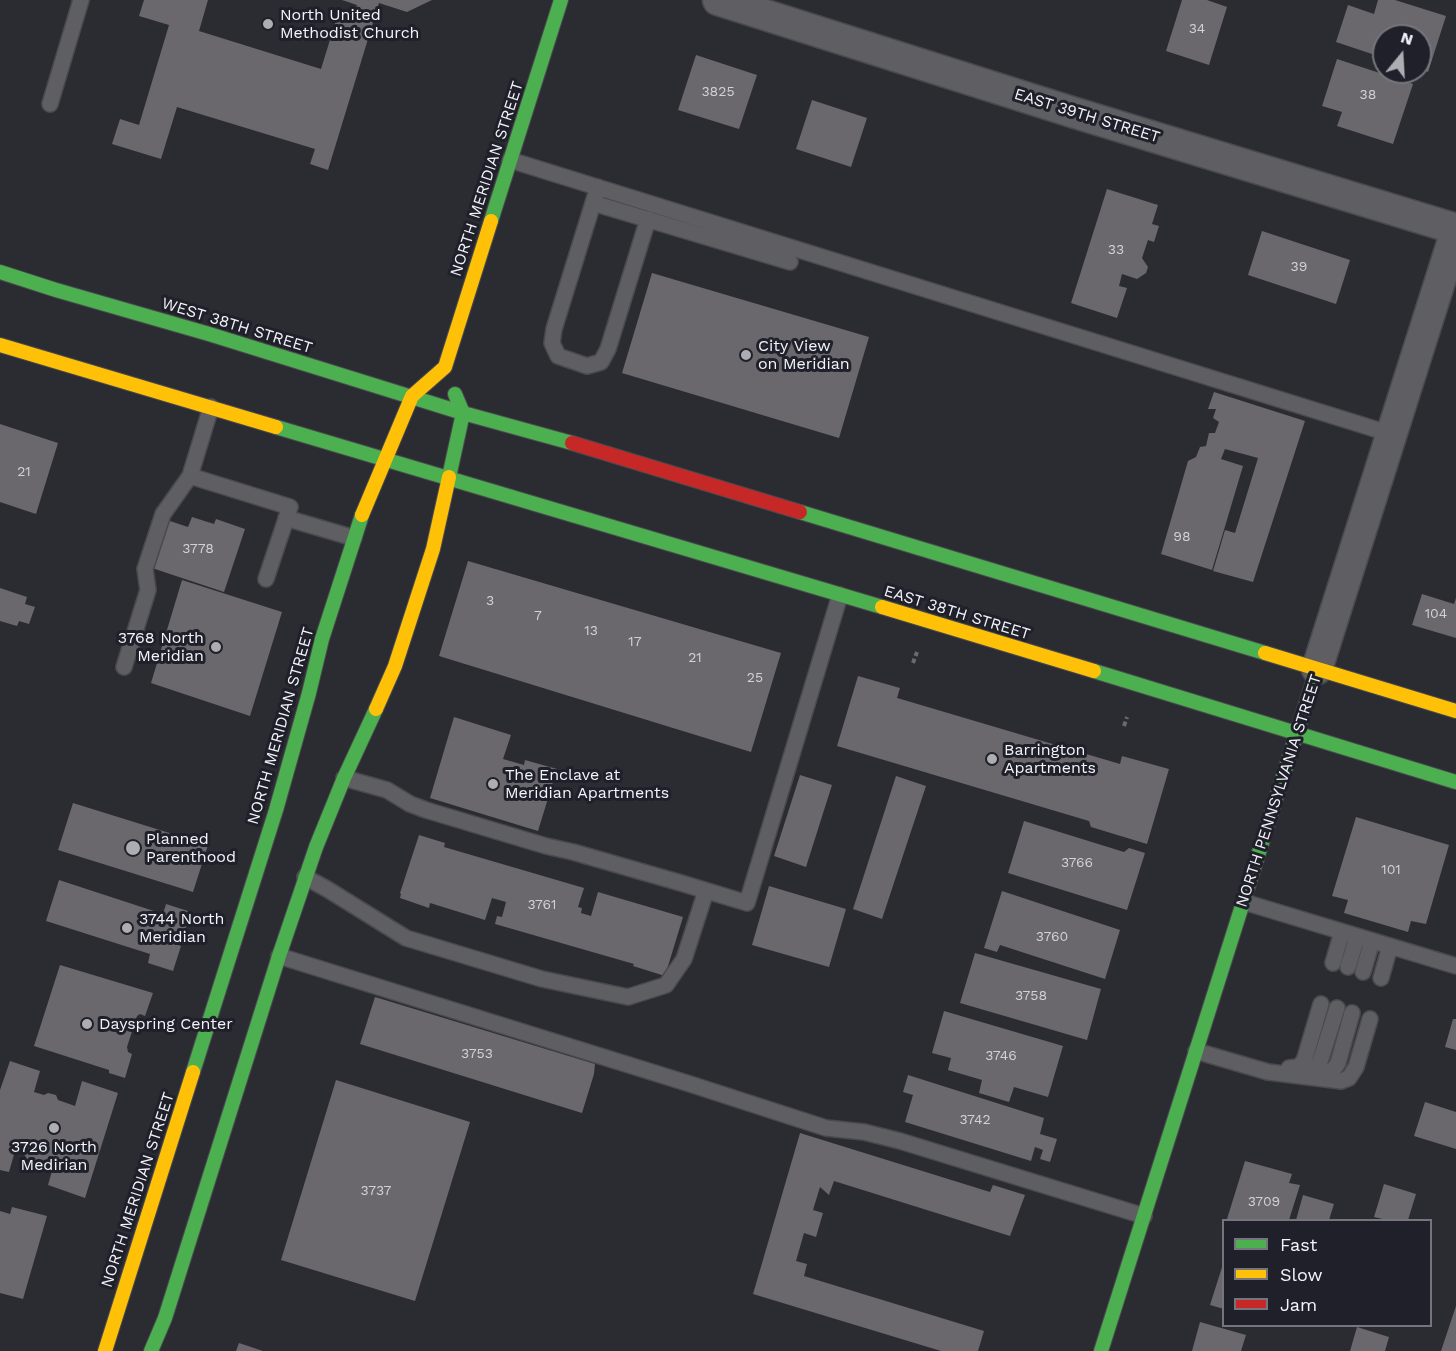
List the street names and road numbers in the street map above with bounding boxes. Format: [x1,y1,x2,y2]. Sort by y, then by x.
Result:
street label: NORTH MERIDIAN STREET [446,79,528,279]
street label: EAST 39TH STREET [1012,85,1162,147]
street label: WEST 38TH STREET [159,294,315,358]
street label: EAST 38TH STREET [882,582,1032,644]
street label: NORTH MERIDIAN STREET [244,625,318,827]
street label: NORTH PENNSYLVANIA STREET [1232,672,1326,910]
street label: NORTH MERIDIAN STREET [97,1090,179,1290]

